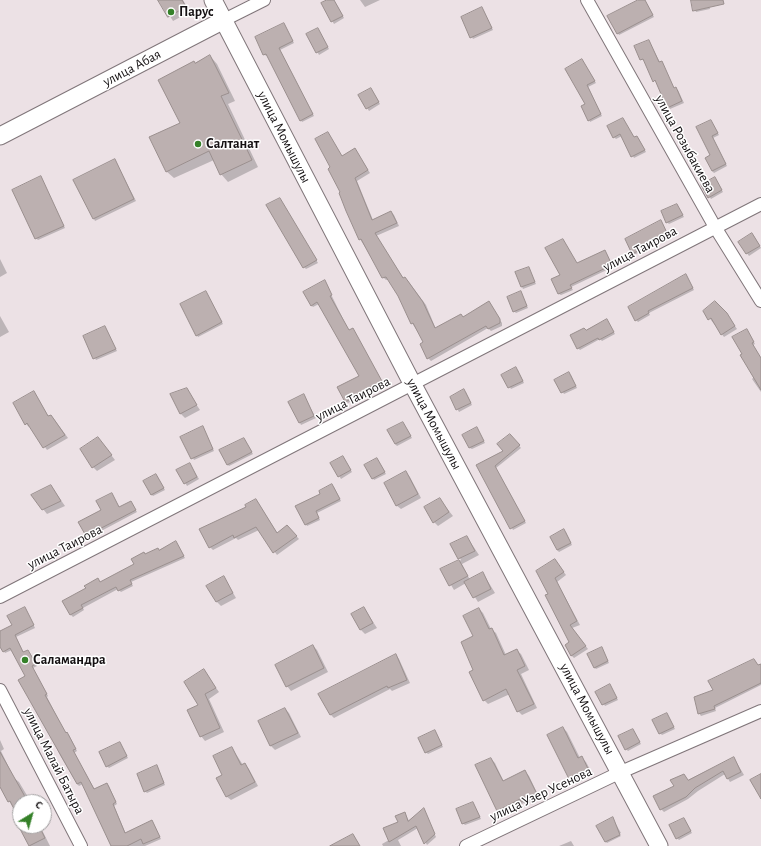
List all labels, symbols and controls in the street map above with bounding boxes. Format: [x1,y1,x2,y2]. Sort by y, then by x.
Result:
place label: Парус [179,4,214,20]
marker: Парус [166,7,176,17]
street label: улица Абая [100,46,164,90]
street label: улица Момышулы [254,88,314,186]
street label: улица Розыбакиева [651,92,719,196]
place label: Салтанат [206,136,259,152]
marker: Салтанат [193,139,203,149]
street label: улица Таирова [600,222,680,276]
street label: улица Таирова [313,373,393,425]
street label: улица Момышулы [403,376,465,472]
street label: улица Таирова [25,521,105,573]
place label: Саламандра [33,652,106,668]
marker: Саламандра [20,655,30,665]
street label: улица Момышулы [556,661,618,757]
street label: улица Малай Батыра [20,705,88,817]
street label: улица Узер Усенова [487,763,595,825]
north arrow [12,794,52,834]
text: С [33,799,45,811]

